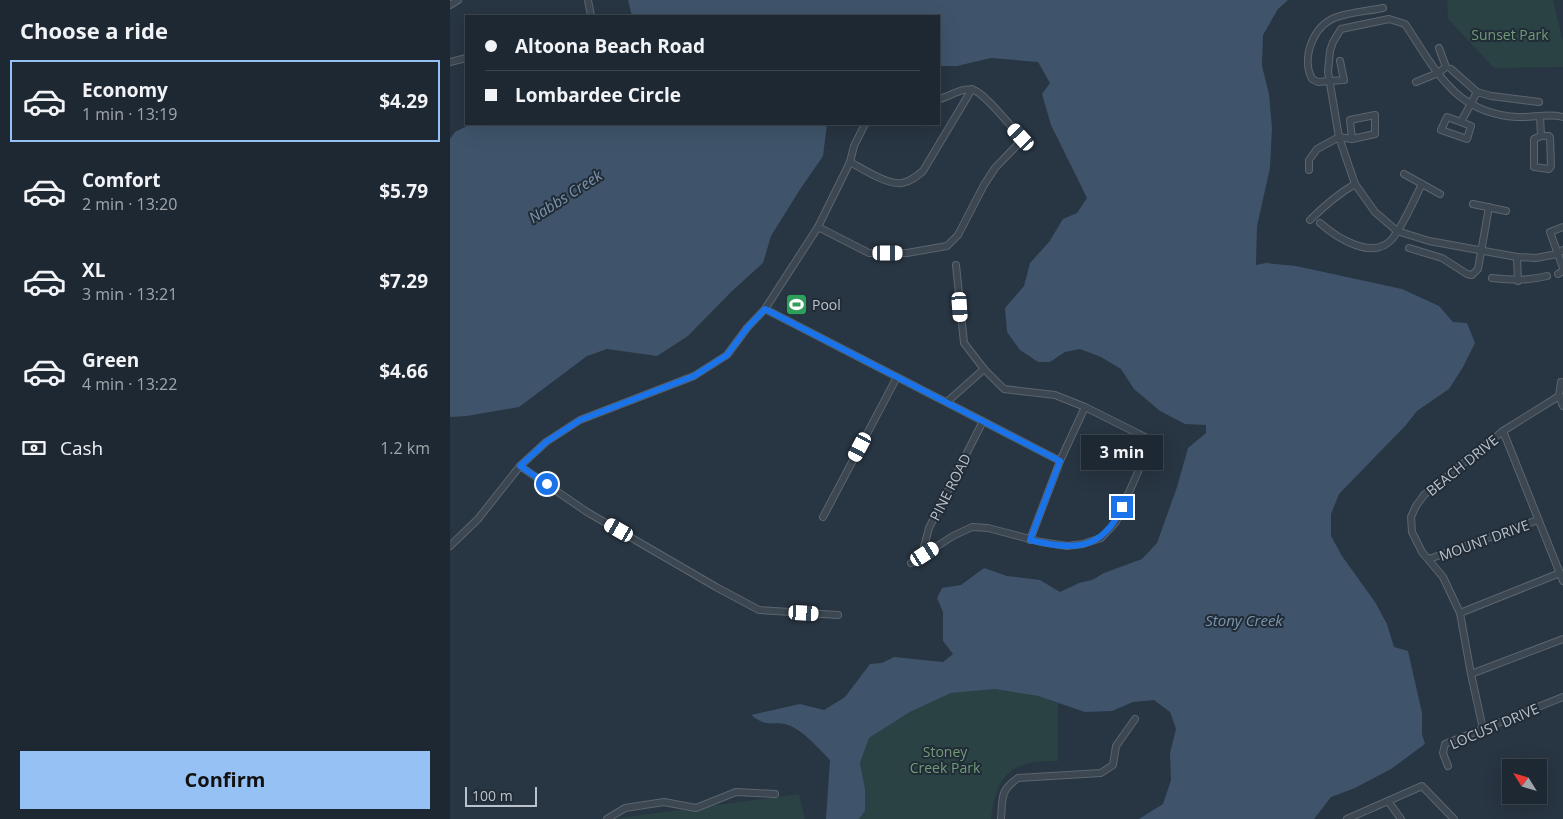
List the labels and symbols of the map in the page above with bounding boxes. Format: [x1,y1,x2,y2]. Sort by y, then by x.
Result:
park label: Sunset Park [1471,25,1549,44]
car [1005,121,1036,153]
water label: Nabbs Creek [524,164,606,227]
car [873,246,903,261]
sports icon: Pool [784,292,808,316]
car [951,292,968,322]
place label: Pool [812,295,841,314]
car [846,430,873,464]
street label: BEACH DRIVE [1422,430,1502,500]
callout: 3 min [1081,434,1163,470]
street label: PINE ROAD [925,450,975,524]
route start [536,473,558,495]
route end [1111,496,1133,518]
street label: MOUNT DRIVE [1436,515,1532,565]
car [602,516,635,544]
car [908,540,941,568]
car [788,605,819,621]
water label: Stony Creek [1205,610,1283,630]
street label: LOCUST DRIVE [1447,699,1541,753]
park label: Stoney Creek Park [910,742,981,777]
north arrow [1502,759,1548,804]
scale bar [465,784,538,807]

